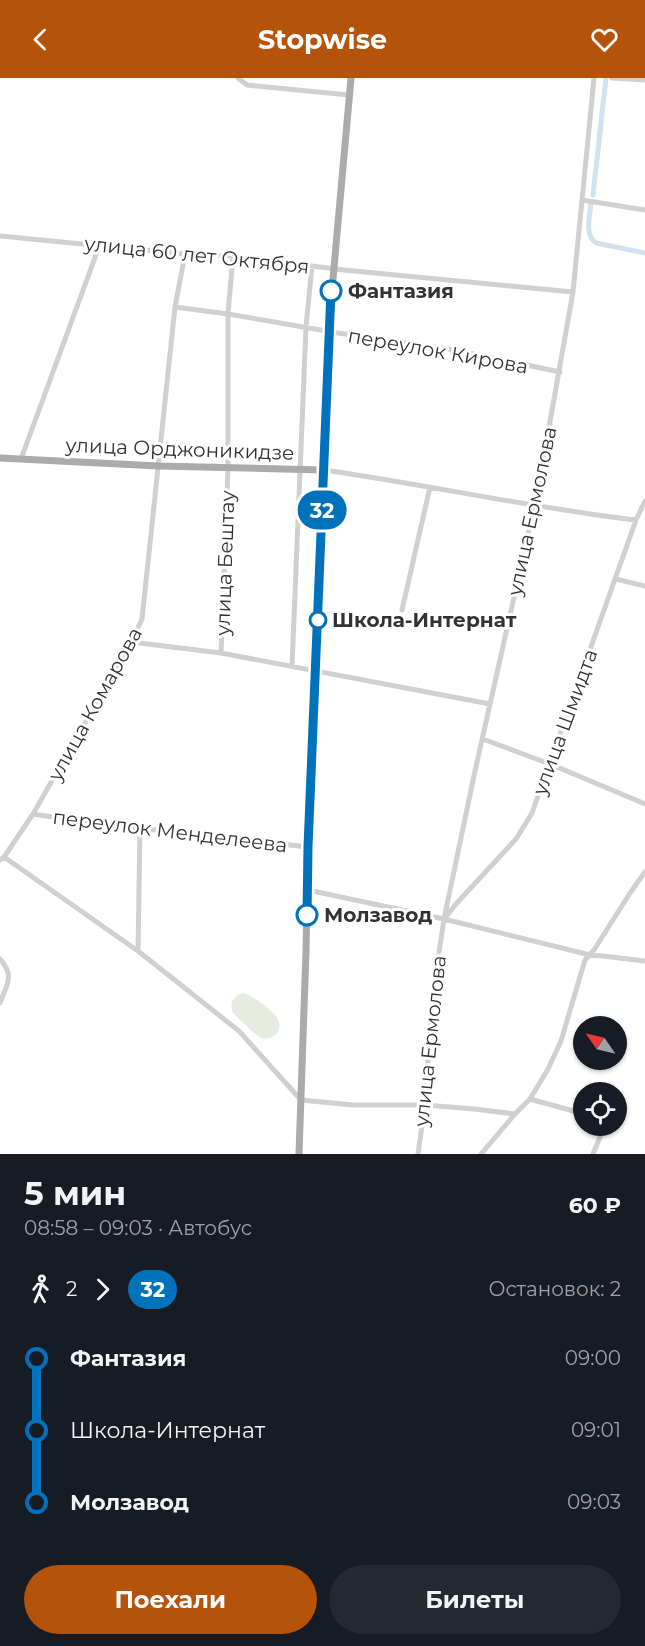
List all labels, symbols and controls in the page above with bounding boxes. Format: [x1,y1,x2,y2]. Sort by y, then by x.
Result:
icon: back [24,23,57,56]
text: Stopwise [258,23,387,56]
icon: heart [588,23,621,56]
street label: улица 60 лет Октября [82,231,311,279]
place label: Фантазия [348,279,454,303]
marker: Фантазия [320,280,342,302]
street label: переулок Кирова [346,323,530,379]
street label: улица Ермолова [502,424,562,599]
street label: улица Орджоникидзе [64,433,295,465]
street label: улица Бештау [210,490,240,637]
line badge: 32 [295,490,349,530]
text: 32 [310,498,334,523]
place label: Школа-Интернат [332,608,517,632]
marker: Школа-Интернат [309,611,327,629]
street label: улица Комарова [42,623,147,786]
street label: улица Шмидта [527,646,602,799]
street label: переулок Менделеева [51,805,289,857]
place label: Молзавод [324,903,432,927]
marker: Молзавод [296,904,318,926]
street label: улица Ермолова [409,954,451,1129]
north arrow [573,1016,627,1070]
map controls [573,1016,627,1136]
button: locate [573,1082,627,1136]
text: 5 мин [24,1173,126,1213]
text: 60 ₽ [569,1192,621,1219]
text: 08:58 – 09:03 · Автобус [24,1216,252,1240]
icon: walk [24,1273,57,1306]
icon: forward [86,1273,119,1306]
text: 2 [66,1277,77,1301]
text: 32 [140,1277,165,1302]
text: Остановок: 2 [488,1277,621,1301]
text: Фантазия [70,1345,186,1372]
text: 09:00 [565,1346,621,1370]
text: Школа-Интернат [70,1417,265,1444]
text: 09:01 [571,1418,621,1442]
text: Молзавод [70,1489,189,1516]
text: 09:03 [567,1490,621,1514]
button: Поехали [24,1565,317,1634]
button: Билеты [329,1565,621,1634]

